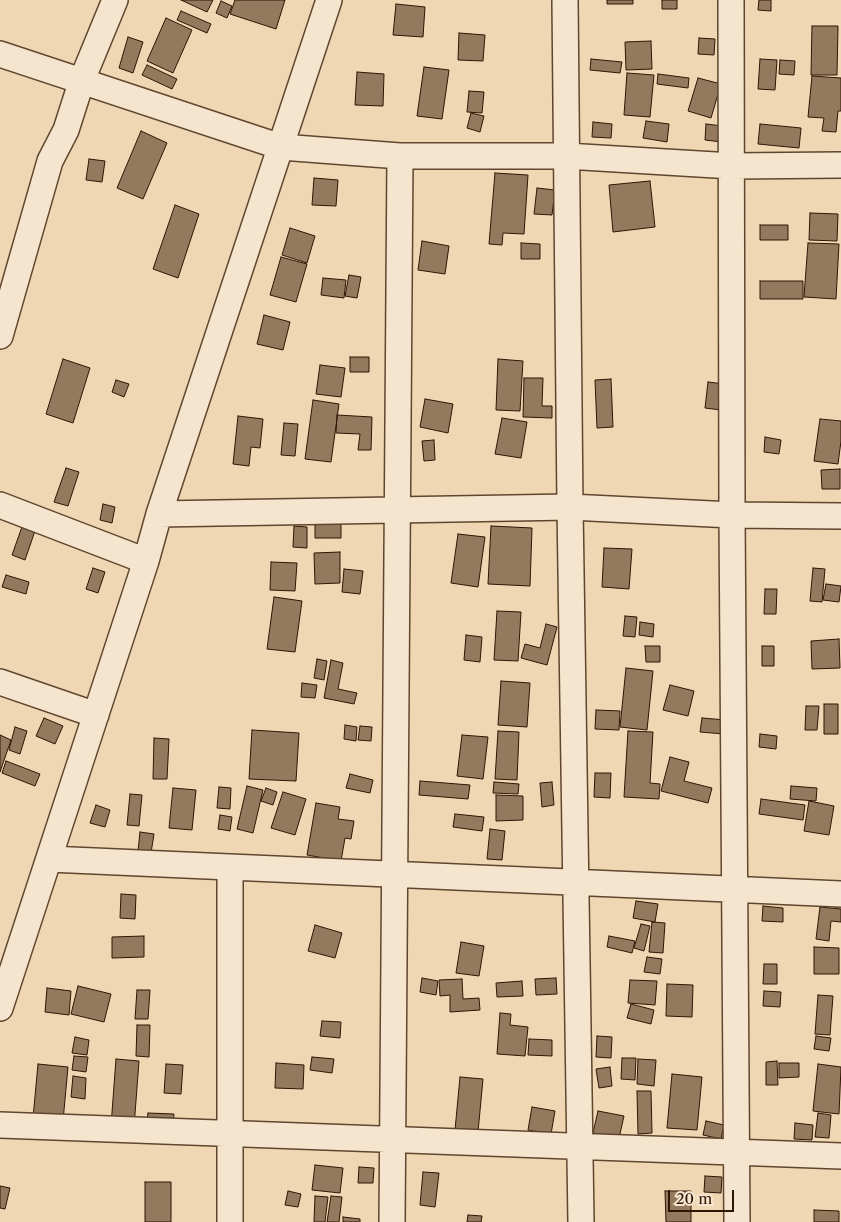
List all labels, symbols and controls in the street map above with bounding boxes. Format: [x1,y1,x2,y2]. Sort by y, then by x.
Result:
scale bar [671,1180,737,1212]
text: 20 m [676,1189,712,1208]

